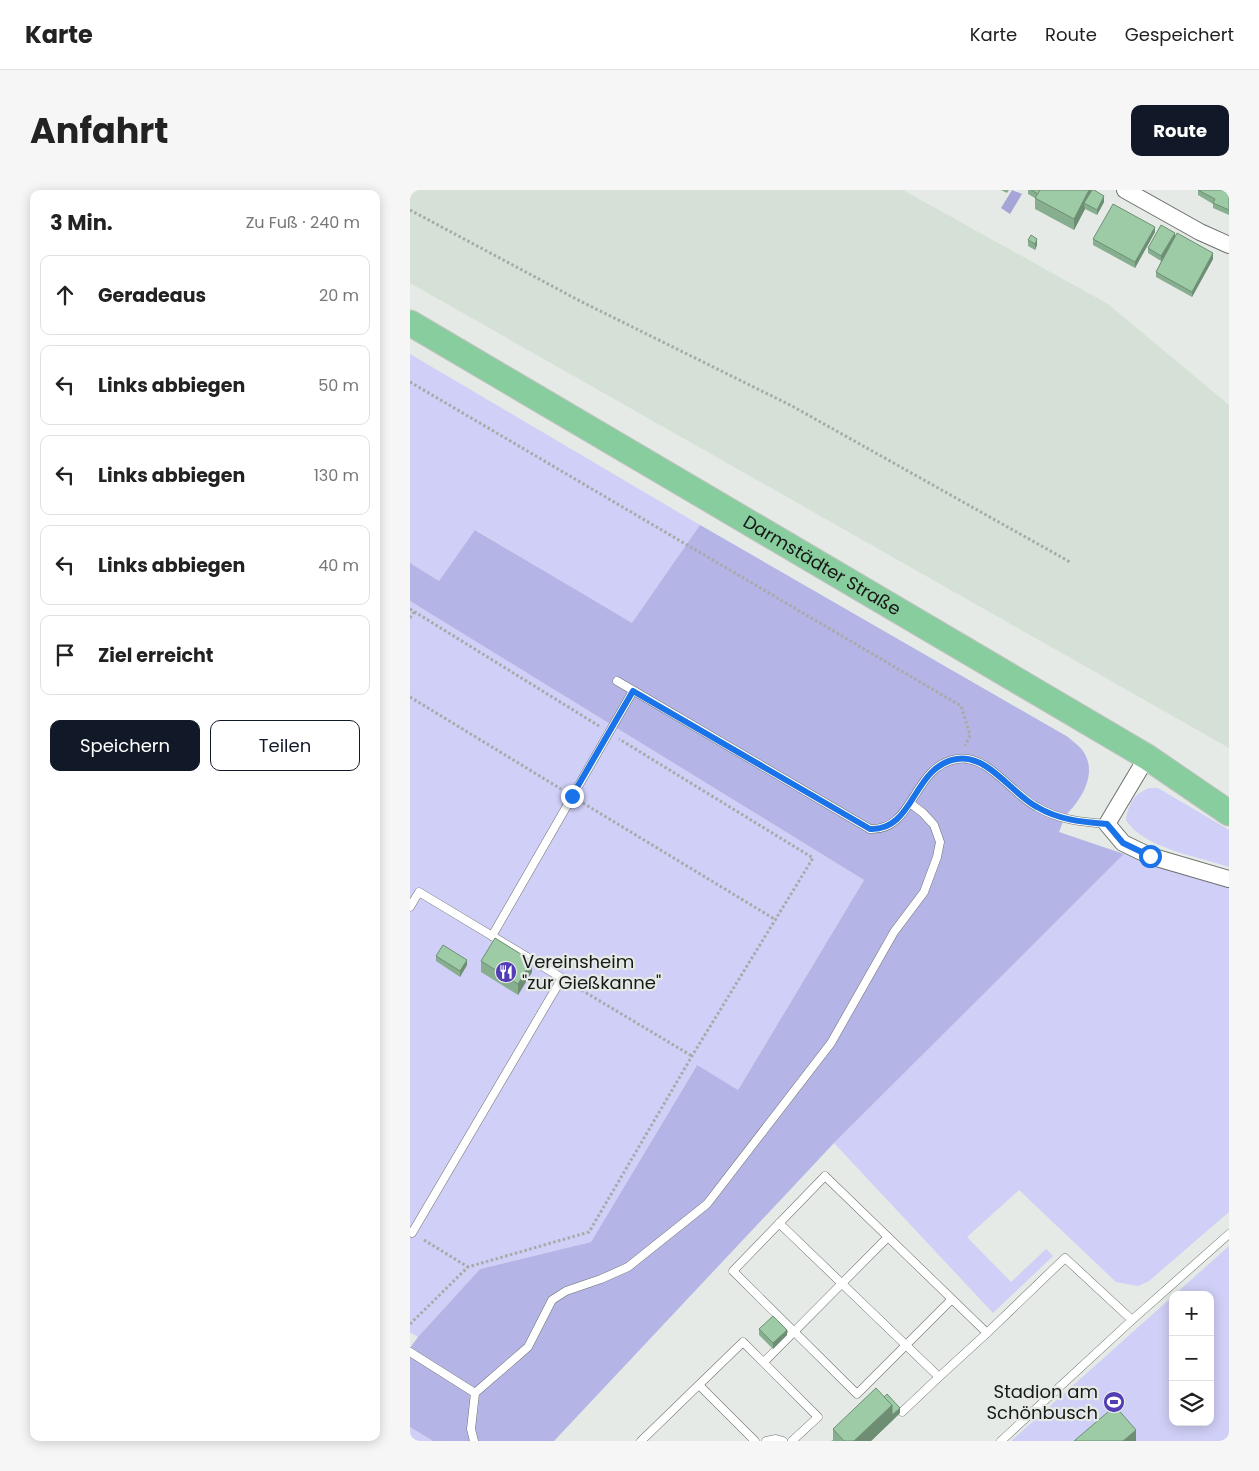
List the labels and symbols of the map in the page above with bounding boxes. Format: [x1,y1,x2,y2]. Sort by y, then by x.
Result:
street label: Darmstädter Straße [739,509,906,621]
route end [561,785,584,808]
route start [1139,845,1162,868]
place label: Vereinsheim "zur Gießkanne" [522,949,661,995]
restaurant icon: Vereinsheim "zur Gießkanne" [494,960,518,984]
place label: Stadion am Schönbusch [986,1379,1098,1425]
sports icon: Stadion am Schönbusch [1102,1390,1126,1414]

